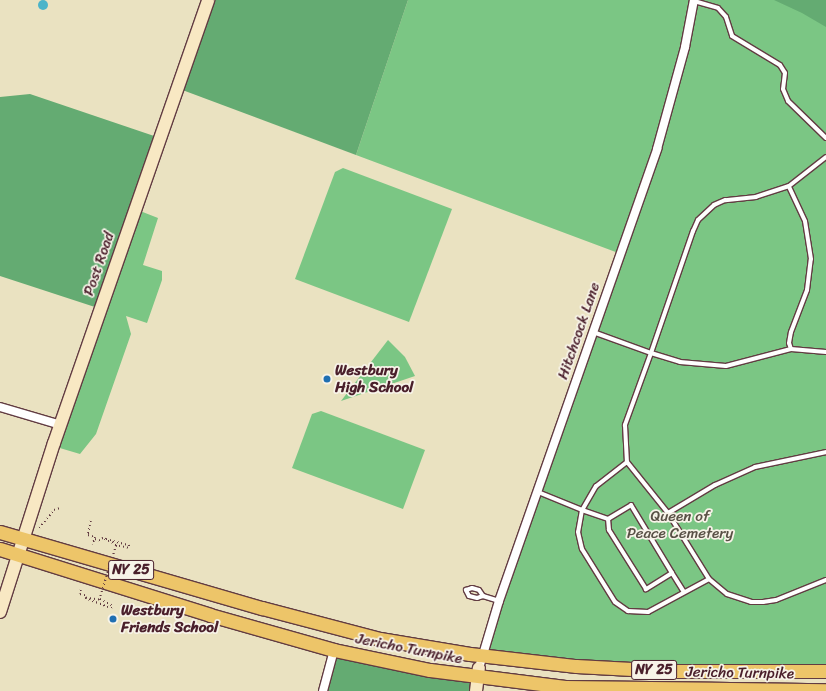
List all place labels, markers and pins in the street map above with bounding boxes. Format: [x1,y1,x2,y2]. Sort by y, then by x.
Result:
place label: Westbury High School [335,361,413,396]
marker: Westbury High School [322,374,332,384]
place label: Westbury Friends School [121,601,218,636]
marker: Westbury Friends School [108,614,118,624]

